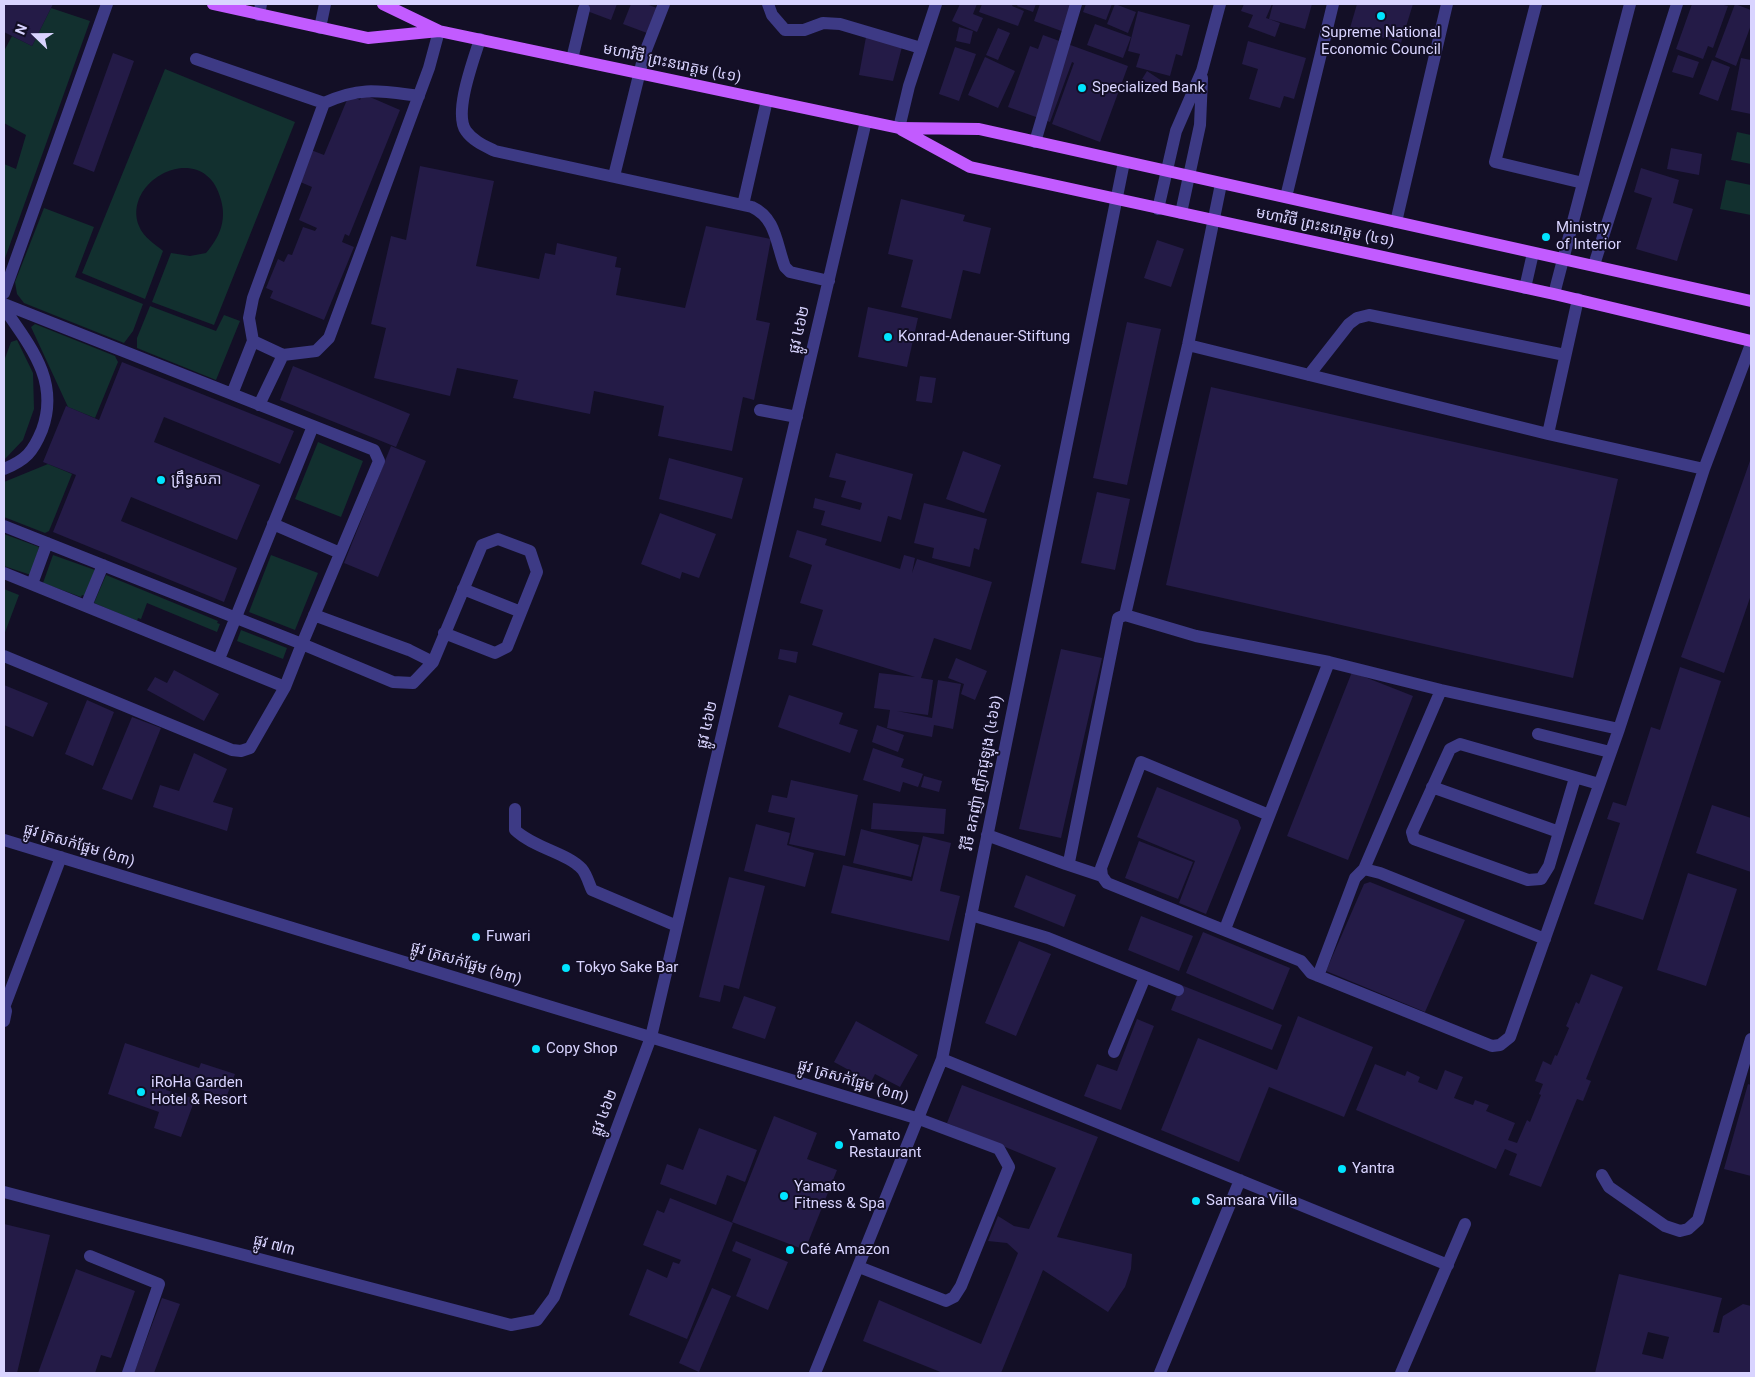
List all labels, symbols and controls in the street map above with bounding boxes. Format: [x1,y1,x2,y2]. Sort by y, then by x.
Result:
north arrow [10,10,60,60]
marker: Supreme National Economic Council [1375,10,1387,22]
text: N [12,22,30,37]
place label: Supreme National Economic Council [1321,24,1441,59]
street label: មហាវិថី ព្រះនរោត្តម (៤១) [601,41,743,87]
place label: Specialized Bank [1092,79,1205,97]
marker: Specialized Bank [1076,82,1088,94]
street label: មហាវិថី ព្រះនរោត្តម (៤១) [1254,205,1396,251]
place label: Ministry of Interior [1556,219,1621,254]
marker: Ministry of Interior [1540,231,1552,243]
street label: ផ្លូវ ៤៦២ [786,304,814,356]
place label: Konrad-Adenauer-Stiftung [898,328,1070,346]
marker: Konrad-Adenauer-Stiftung [882,331,894,343]
place label: ព្រឹទ្ធសភា [171,471,222,489]
marker: ព្រឹទ្ធសភា [155,474,167,486]
street label: វិថី ឧកញ៉ា ញឹកជូឡុង (៤៦៦) [959,694,1007,852]
street label: ផ្លូវ ៤៦២ [694,699,722,751]
street label: ផ្លូវ ត្រសក់ផ្អែម (៦៣) [21,821,137,871]
place label: Fuwari [486,928,531,946]
marker: Fuwari [470,931,482,943]
street label: ផ្លូវ ត្រសក់ផ្អែម (៦៣) [408,939,524,989]
place label: Tokyo Sake Bar [576,959,678,977]
marker: Tokyo Sake Bar [560,962,572,974]
place label: Copy Shop [546,1040,618,1058]
marker: Copy Shop [530,1043,542,1055]
street label: ផ្លូវ ត្រសក់ផ្អែម (៦៣) [795,1057,911,1107]
place label: iRoHa Garden Hotel & Resort [151,1074,247,1109]
marker: iRoHa Garden Hotel & Resort [135,1086,147,1098]
street label: ផ្លូវ ៤៦២ [588,1087,622,1139]
place label: Yamato Restaurant [849,1127,921,1162]
marker: Yamato Restaurant [833,1139,845,1151]
place label: Yantra [1352,1160,1395,1178]
marker: Yantra [1336,1163,1348,1175]
place label: Yamato Fitness & Spa [794,1178,885,1213]
marker: Yamato Fitness & Spa [778,1190,790,1202]
place label: Samsara Villa [1206,1192,1297,1210]
marker: Samsara Villa [1190,1195,1202,1207]
street label: ផ្លូវ ៧៣ [251,1232,297,1260]
place label: Café Amazon [800,1241,890,1259]
marker: Café Amazon [784,1244,796,1256]

